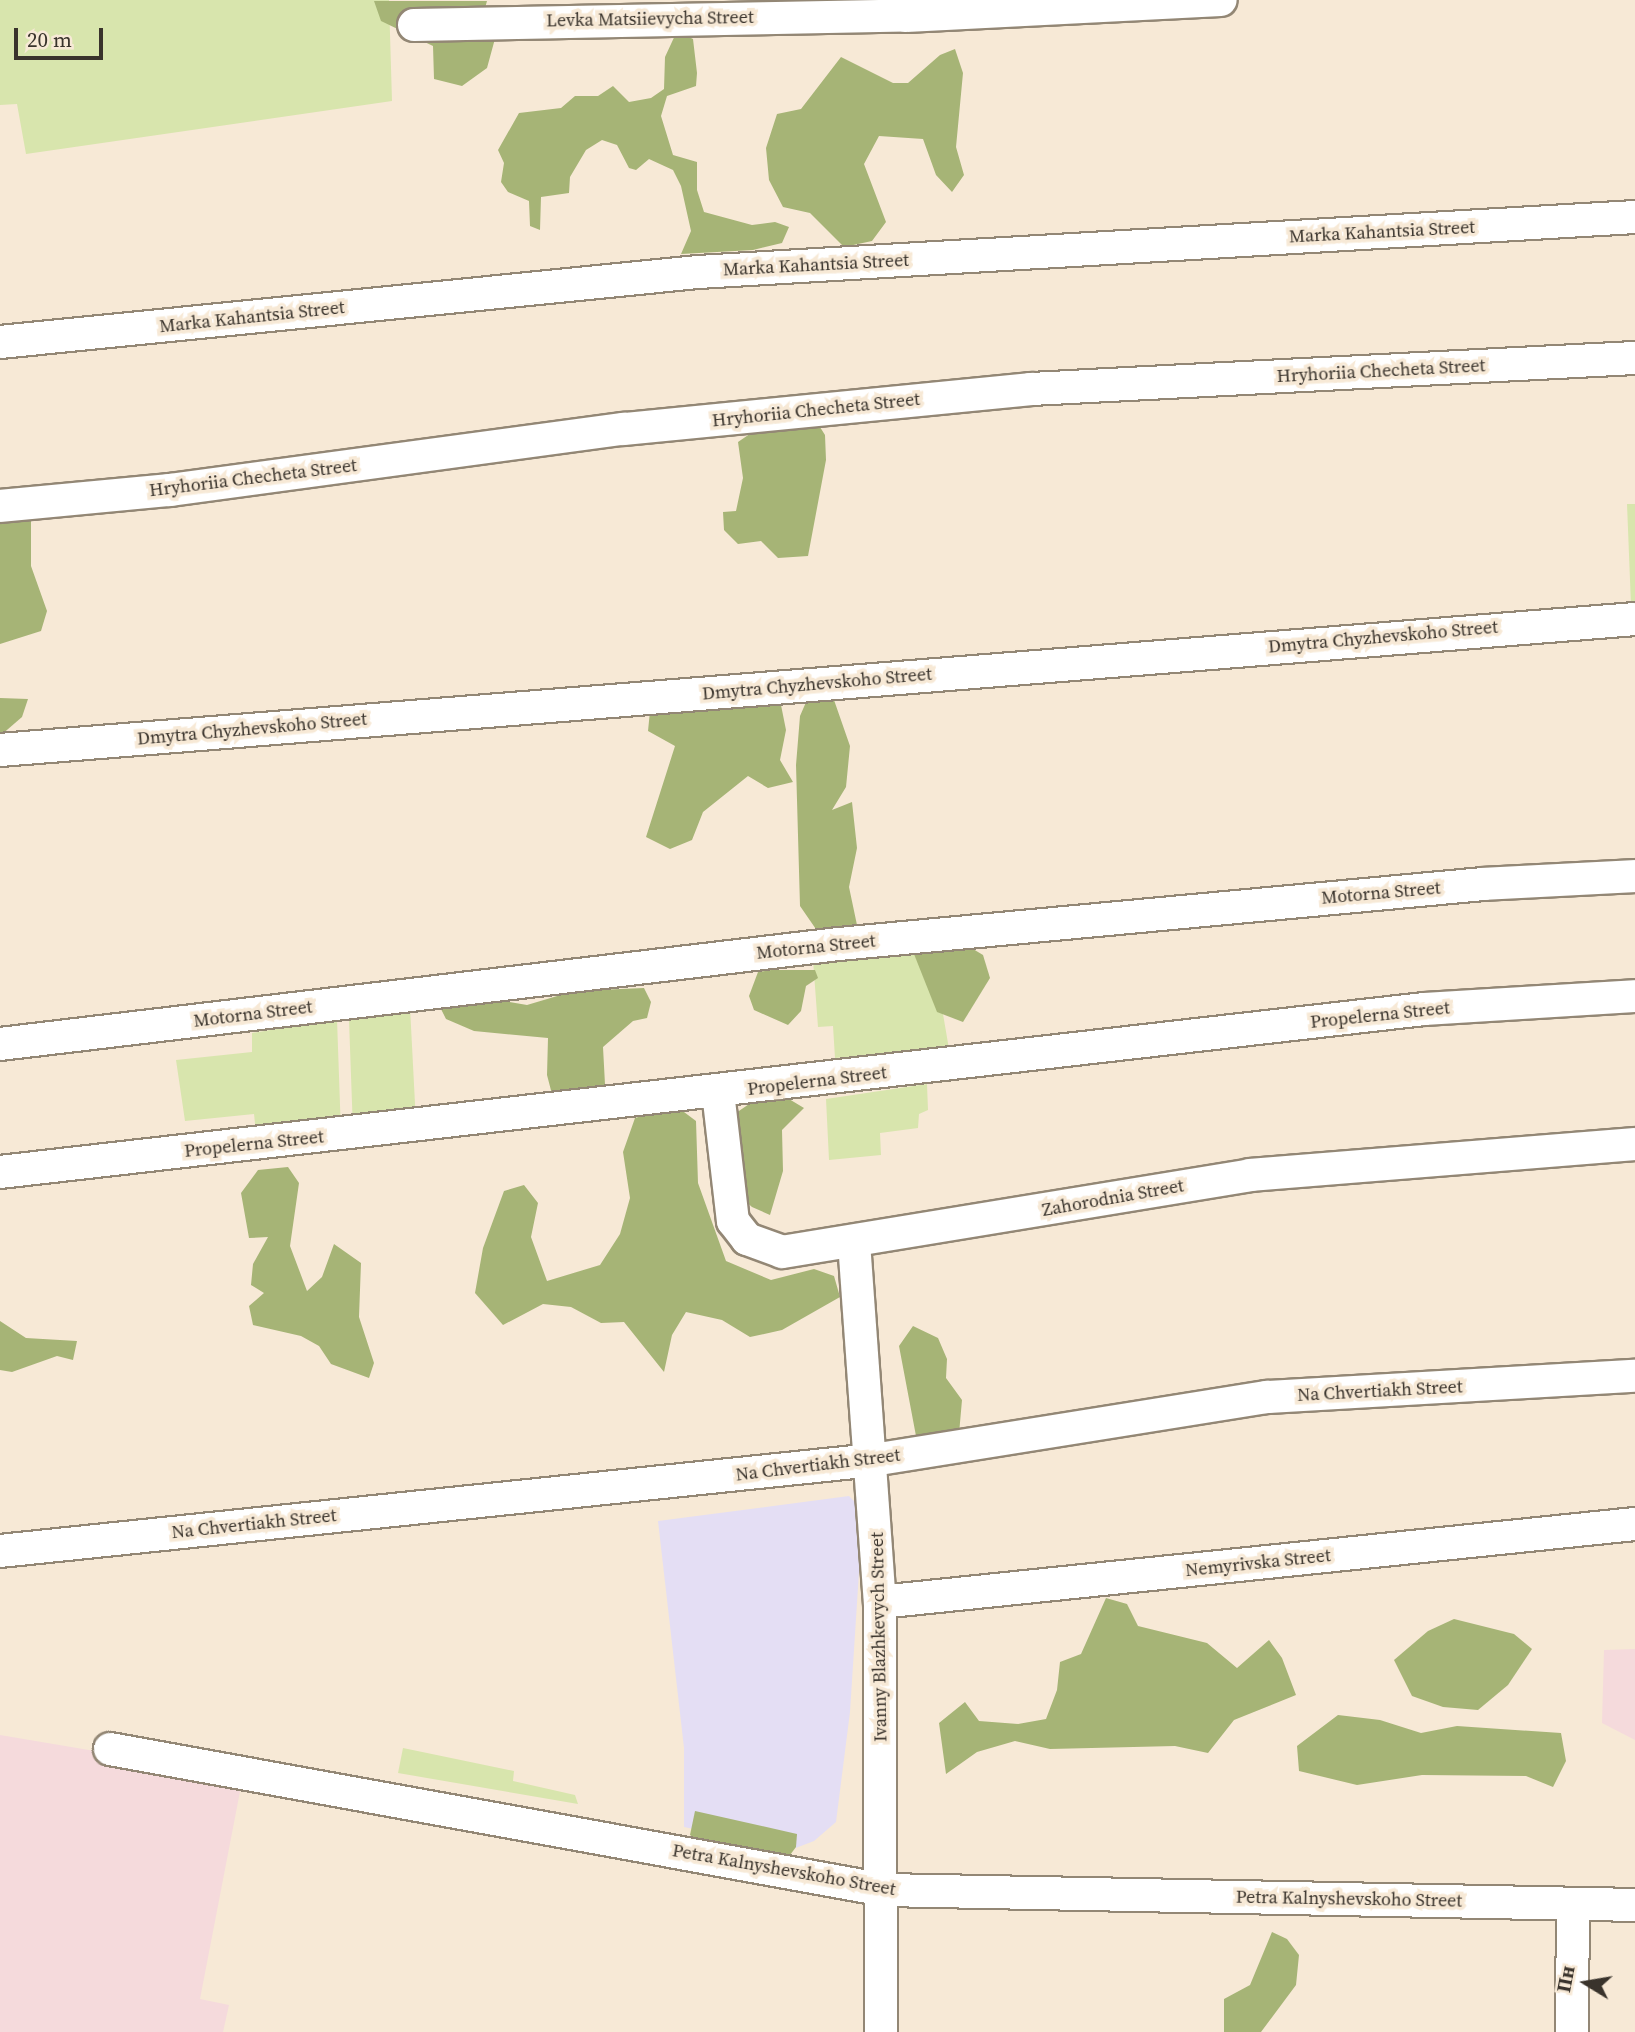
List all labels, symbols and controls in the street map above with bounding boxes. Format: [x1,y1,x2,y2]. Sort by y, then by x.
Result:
street label: Levka Matsiievycha Street [546,6,754,32]
scale bar [18,14,107,58]
text: 20 m [27,25,72,54]
street label: Marka Kahantsia Street [1288,216,1476,248]
street label: Marka Kahantsia Street [722,249,910,281]
street label: Marka Kahantsia Street [158,297,346,337]
street label: Hryhoriia Checheta Street [1276,355,1486,387]
street label: Hryhoriia Checheta Street [711,388,921,432]
street label: Hryhoriia Checheta Street [148,455,358,501]
street label: Dmytra Chyzhevskoho Street [1267,616,1499,658]
street label: Dmytra Chyzhevskoho Street [701,663,933,705]
street label: Dmytra Chyzhevskoho Street [136,708,368,750]
street label: Motorna Street [1320,877,1442,909]
street label: Motorna Street [755,930,877,964]
street label: Motorna Street [192,996,314,1032]
street label: Propelerna Street [1309,997,1451,1033]
street label: Propelerna Street [746,1062,888,1100]
street label: Propelerna Street [183,1126,325,1162]
street label: Zahorodnia Street [1040,1175,1186,1221]
street label: Na Chvertiakh Street [1297,1376,1463,1406]
street label: Na Chvertiakh Street [734,1444,902,1486]
street label: Na Chvertiakh Street [171,1505,337,1543]
street label: Ivanny Blazhkevych Street [866,1532,892,1742]
street label: Nemyrivska Street [1184,1545,1332,1581]
street label: Petra Kalnyshevskoho Street [671,1840,897,1900]
street label: Petra Kalnyshevskoho Street [1236,1886,1462,1912]
north arrow [1551,1948,1621,2018]
text: Пн [1550,1963,1581,1995]

